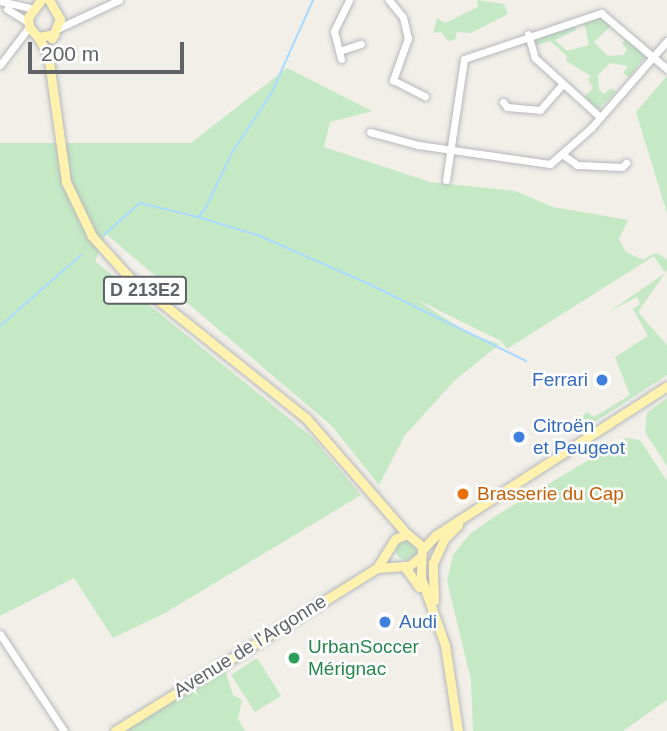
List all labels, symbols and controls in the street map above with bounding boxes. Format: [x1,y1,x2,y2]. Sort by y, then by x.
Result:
scale bar [32,28,187,72]
text: 200 m [41,42,99,65]
road number: D 213E2 [101,276,189,304]
place label: Ferrari [532,369,588,391]
marker: Ferrari [594,372,610,388]
place label: Citroën et Peugeot [533,415,625,459]
marker: Citroën et Peugeot [511,429,527,445]
place label: Brasserie du Cap [477,483,624,505]
marker: Brasserie du Cap [455,486,471,502]
street label: Avenue de l'Argonne [170,590,330,702]
place label: Audi [399,611,437,633]
marker: Audi [377,614,393,630]
place label: UrbanSoccer Mérignac [308,636,419,680]
marker: UrbanSoccer Mérignac [286,650,302,666]

